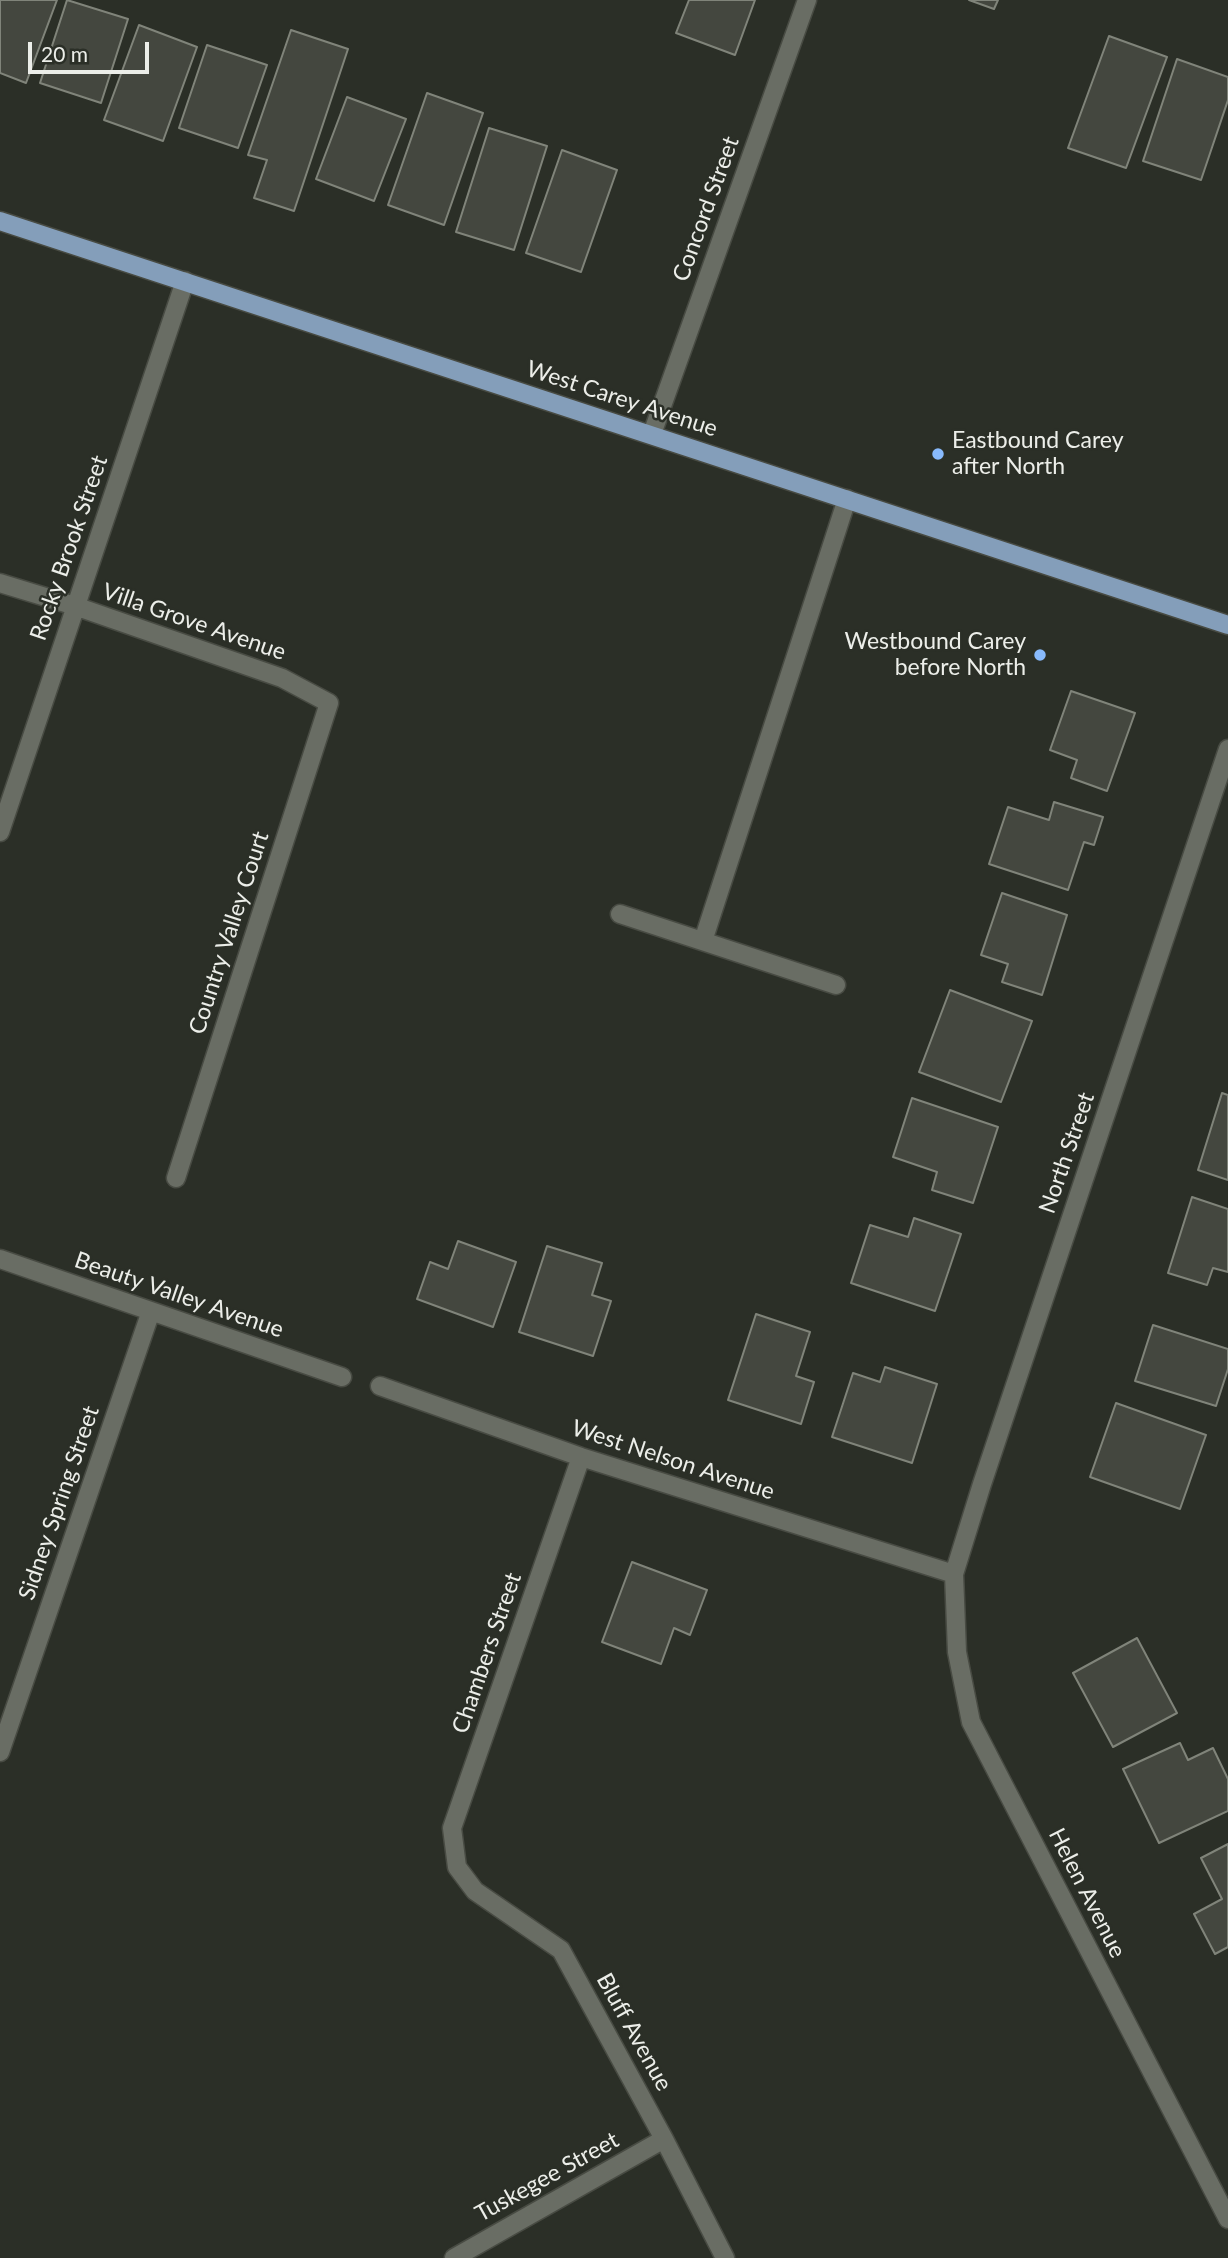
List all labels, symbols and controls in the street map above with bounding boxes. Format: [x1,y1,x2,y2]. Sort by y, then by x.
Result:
scale bar [32,28,152,72]
text: 20 m [41,41,88,66]
street label: Concord Street [667,133,745,285]
street label: West Carey Avenue [523,355,721,443]
place label: Eastbound Carey after North [952,427,1124,481]
marker: Eastbound Carey after North [930,446,946,462]
street label: Rocky Brook Street [24,452,114,644]
street label: Villa Grove Avenue [99,578,289,666]
place label: Westbound Carey before North [844,628,1026,682]
marker: Westbound Carey before North [1032,647,1048,663]
street label: Country Valley Court [183,828,275,1038]
street label: North Street [1033,1089,1101,1217]
street label: Beauty Valley Avenue [71,1246,287,1344]
street label: Sidney Spring Street [13,1402,105,1604]
street label: West Nelson Avenue [568,1414,778,1506]
street label: Chambers Street [447,1569,527,1737]
street label: Helen Avenue [1043,1824,1131,1962]
street label: Bluff Avenue [590,1968,678,2096]
street label: Tuskegee Street [470,2126,624,2228]

